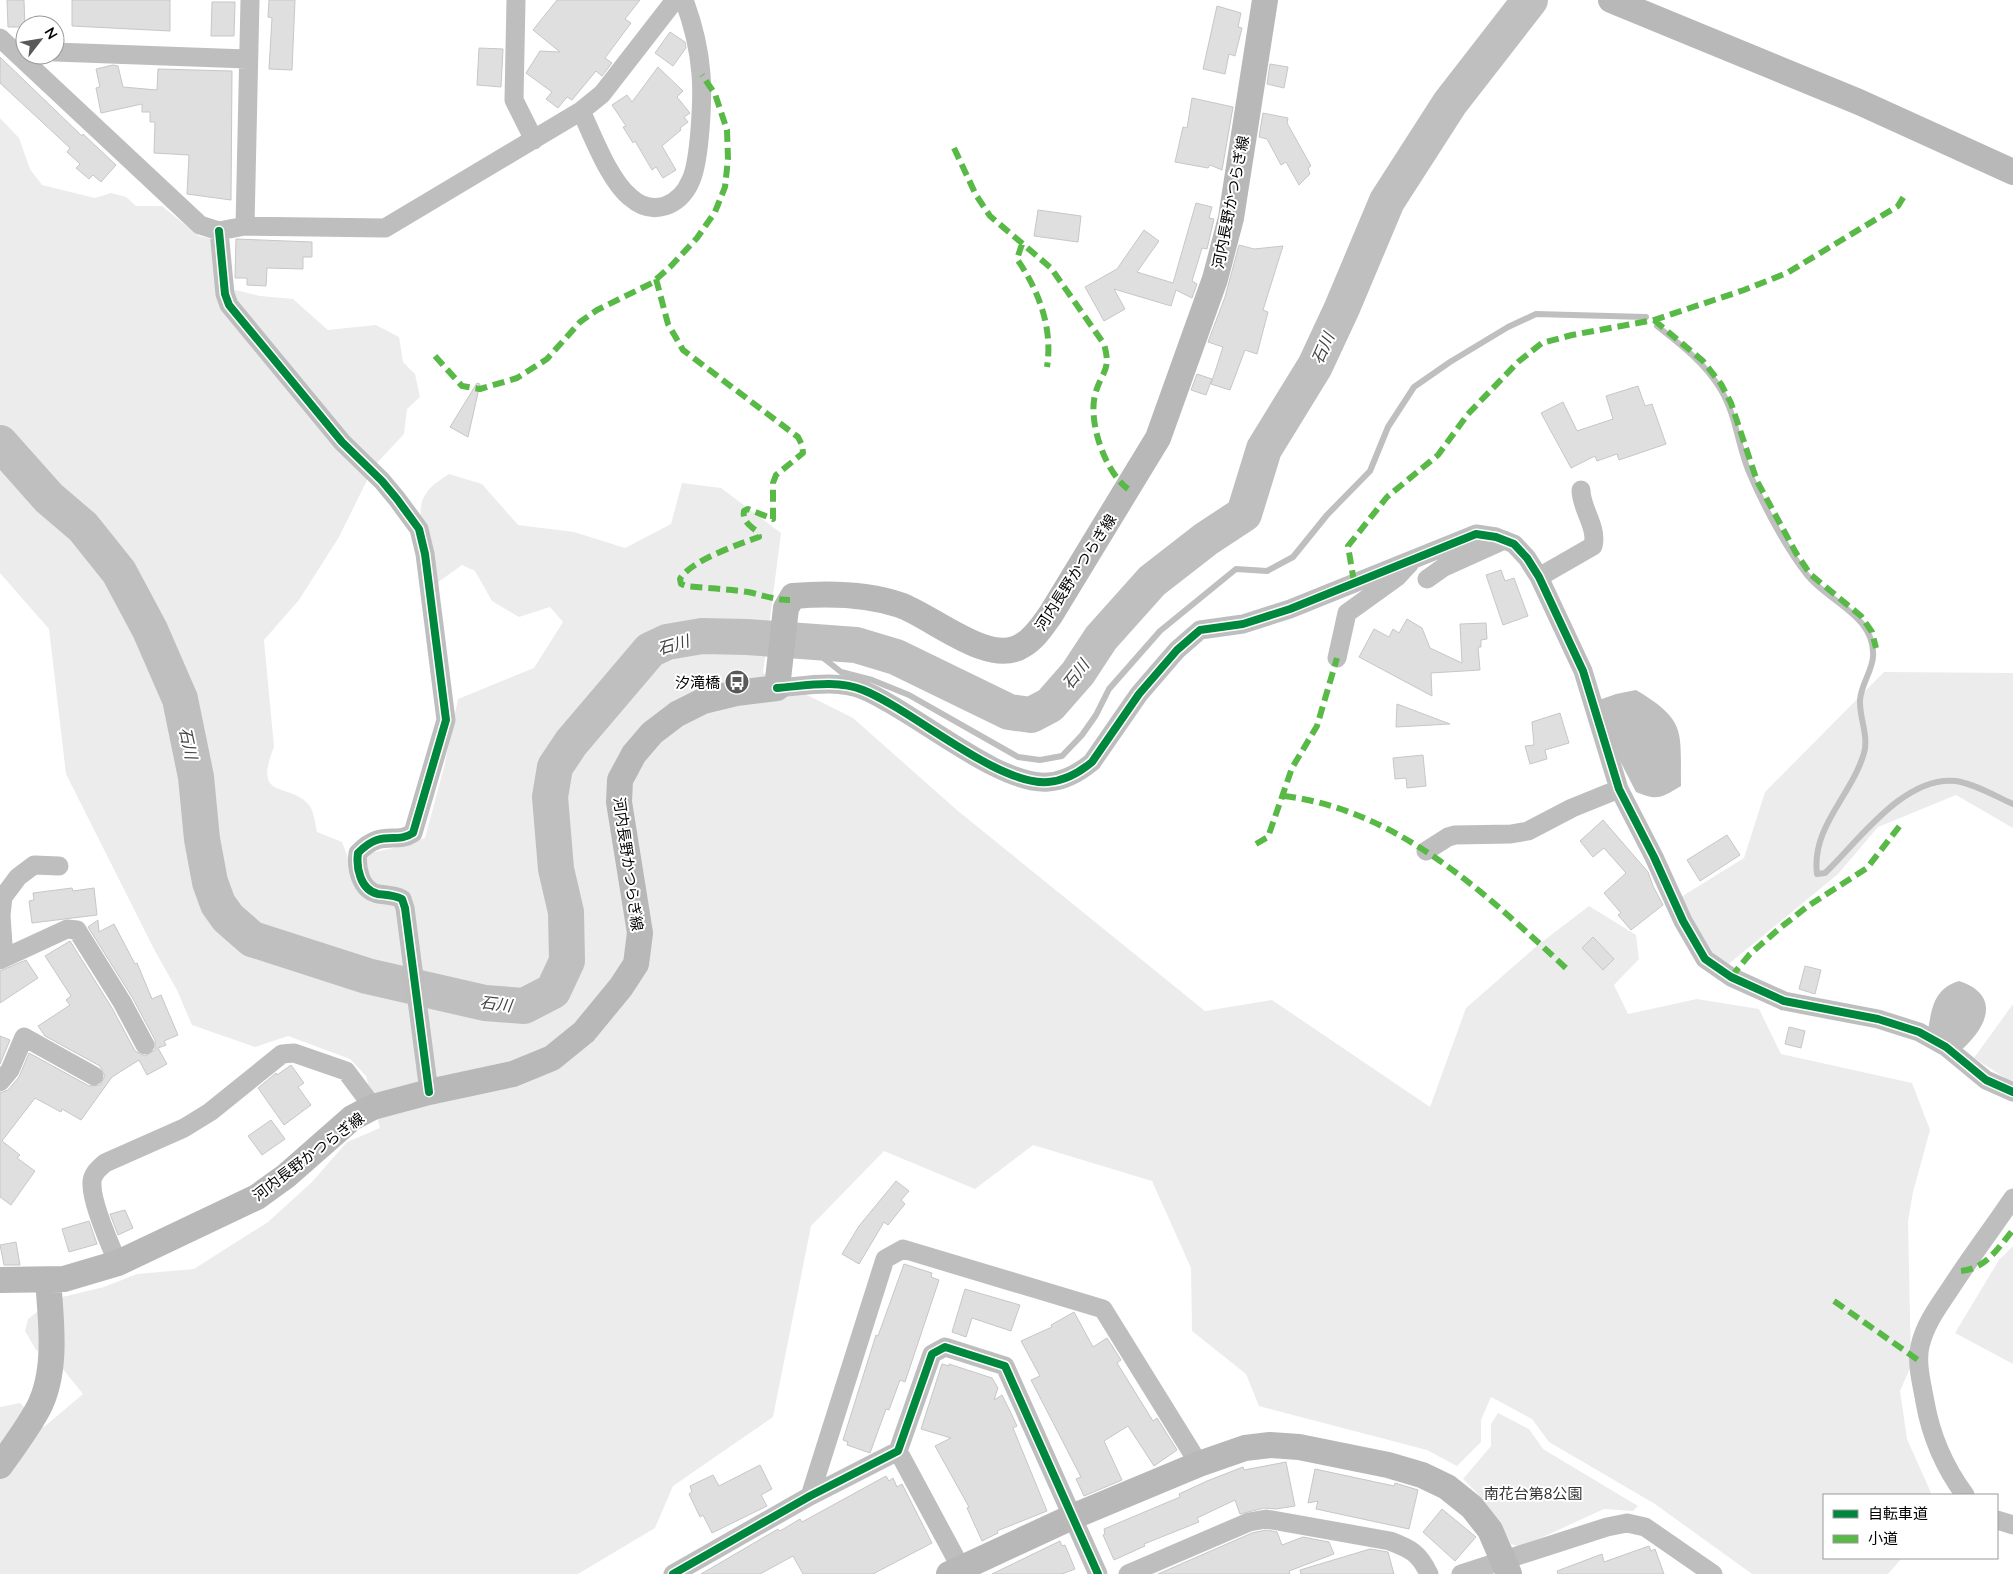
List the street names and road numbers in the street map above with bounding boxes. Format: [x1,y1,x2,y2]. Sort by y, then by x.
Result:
street label: 河内長野かつらぎ線 [1208,134,1252,270]
street label: 河内長野かつらぎ線 [1031,510,1119,634]
street label: 河内長野かつらぎ線 [611,796,647,932]
street label: 河内長野かつらぎ線 [249,1108,367,1204]

